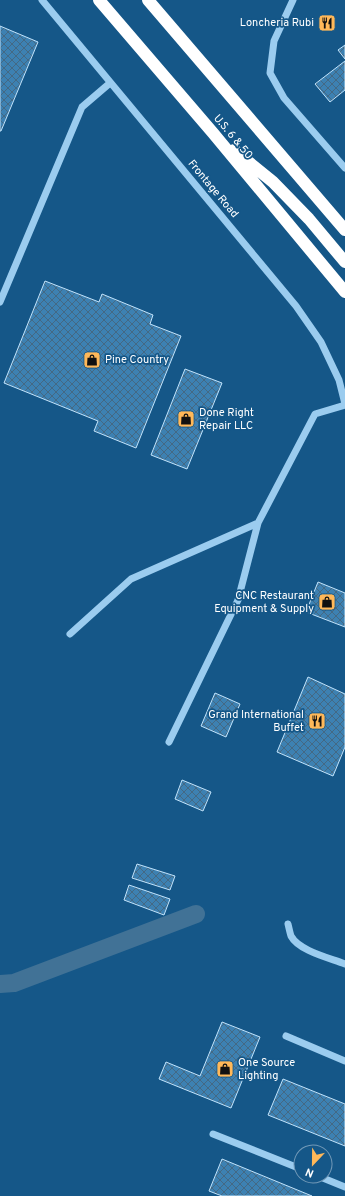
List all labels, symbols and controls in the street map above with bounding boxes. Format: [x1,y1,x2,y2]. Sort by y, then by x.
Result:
restaurant icon: Loncheria Rubi [317,13,337,33]
place label: Loncheria Rubi [240,16,314,30]
street label: U.S. 6 & 50 [210,112,256,162]
street label: Frontage Road [185,157,241,221]
shop icon: Pine Country [82,350,102,370]
place label: Pine Country [105,353,169,367]
place label: Done Right Repair LLC [199,406,254,433]
shop icon: Done Right Repair LLC [176,409,196,429]
place label: CNC Restaurant Equipment & Supply [214,589,314,616]
shop icon: CNC Restaurant Equipment & Supply [317,592,337,612]
place label: Grand International Buffet [208,708,304,735]
restaurant icon: Grand International Buffet [307,711,327,731]
place label: One Source Lighting [238,1056,295,1083]
shop icon: One Source Lighting [215,1059,235,1079]
north arrow [293,1144,333,1184]
text: N [303,1164,316,1180]

